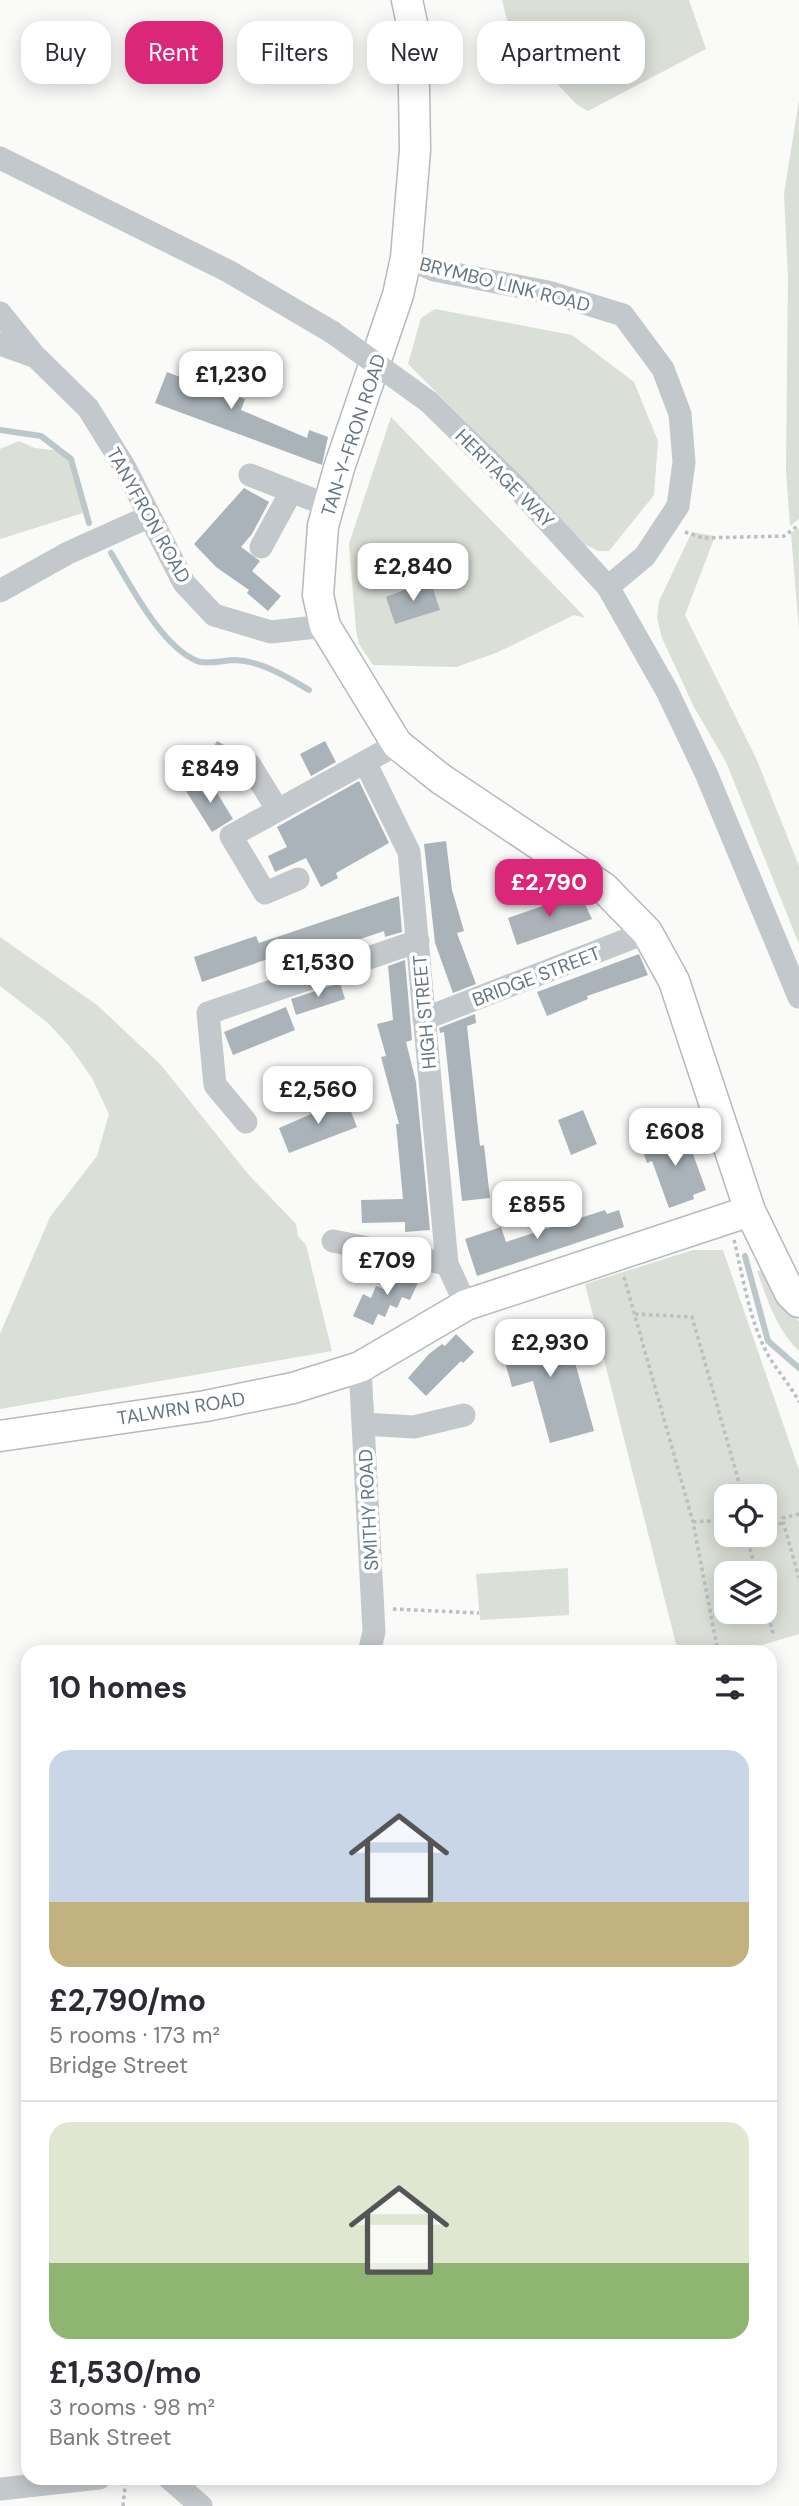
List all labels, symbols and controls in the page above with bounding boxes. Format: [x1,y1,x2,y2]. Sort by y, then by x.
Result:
chip: Buy [21,21,111,84]
chip: Rent [125,21,223,84]
chip: Filters [237,21,353,84]
chip: New [367,21,463,84]
chip: Apartment [477,21,645,84]
street label: BRYMBO LINK ROAD [417,251,593,318]
street label: TAN-Y-FRON ROAD [315,351,392,520]
pin: £1,230 [174,352,288,411]
text: £1,230 [195,359,267,389]
street label: HERITAGE WAY [450,424,559,533]
street label: TANYFRON ROAD [101,443,196,587]
pin: £2,840 [356,544,470,603]
text: £2,840 [373,551,453,581]
pin: £849 [169,746,251,805]
text: £849 [181,753,239,783]
pin: £2,790 [492,860,606,919]
text: £2,790 [511,867,587,897]
pin: £1,530 [261,940,375,999]
street label: BRIDGE STREET [469,940,604,1012]
text: £1,530 [282,947,354,977]
street label: HIGH STREET [407,953,442,1070]
pin: £2,560 [261,1066,375,1126]
text: £2,560 [279,1074,357,1104]
pin: £608 [634,1108,716,1168]
text: £608 [645,1116,705,1146]
pin: £855 [496,1182,578,1241]
text: £855 [508,1189,566,1219]
pin: £709 [346,1238,428,1297]
text: £709 [358,1245,416,1275]
pin: £2,930 [493,1320,607,1379]
text: £2,930 [511,1327,589,1357]
street label: TALWRN ROAD [115,1386,247,1431]
street label: SMITHY ROAD [353,1448,384,1571]
map controls [714,1484,777,1624]
button: locate [714,1484,777,1547]
button: layers [714,1561,777,1624]
text: 10 homes [49,1668,187,1707]
icon: filters [711,1668,749,1706]
icon: home [336,1795,462,1921]
text: £2,790/mo [49,1981,206,2020]
text: 5 rooms · 173 m² [49,2020,220,2050]
text: Bridge Street [49,2050,188,2080]
icon: home [336,2167,462,2293]
text: £1,530/mo [49,2353,202,2392]
text: 3 rooms · 98 m² [49,2392,215,2422]
text: Bank Street [49,2422,171,2452]

